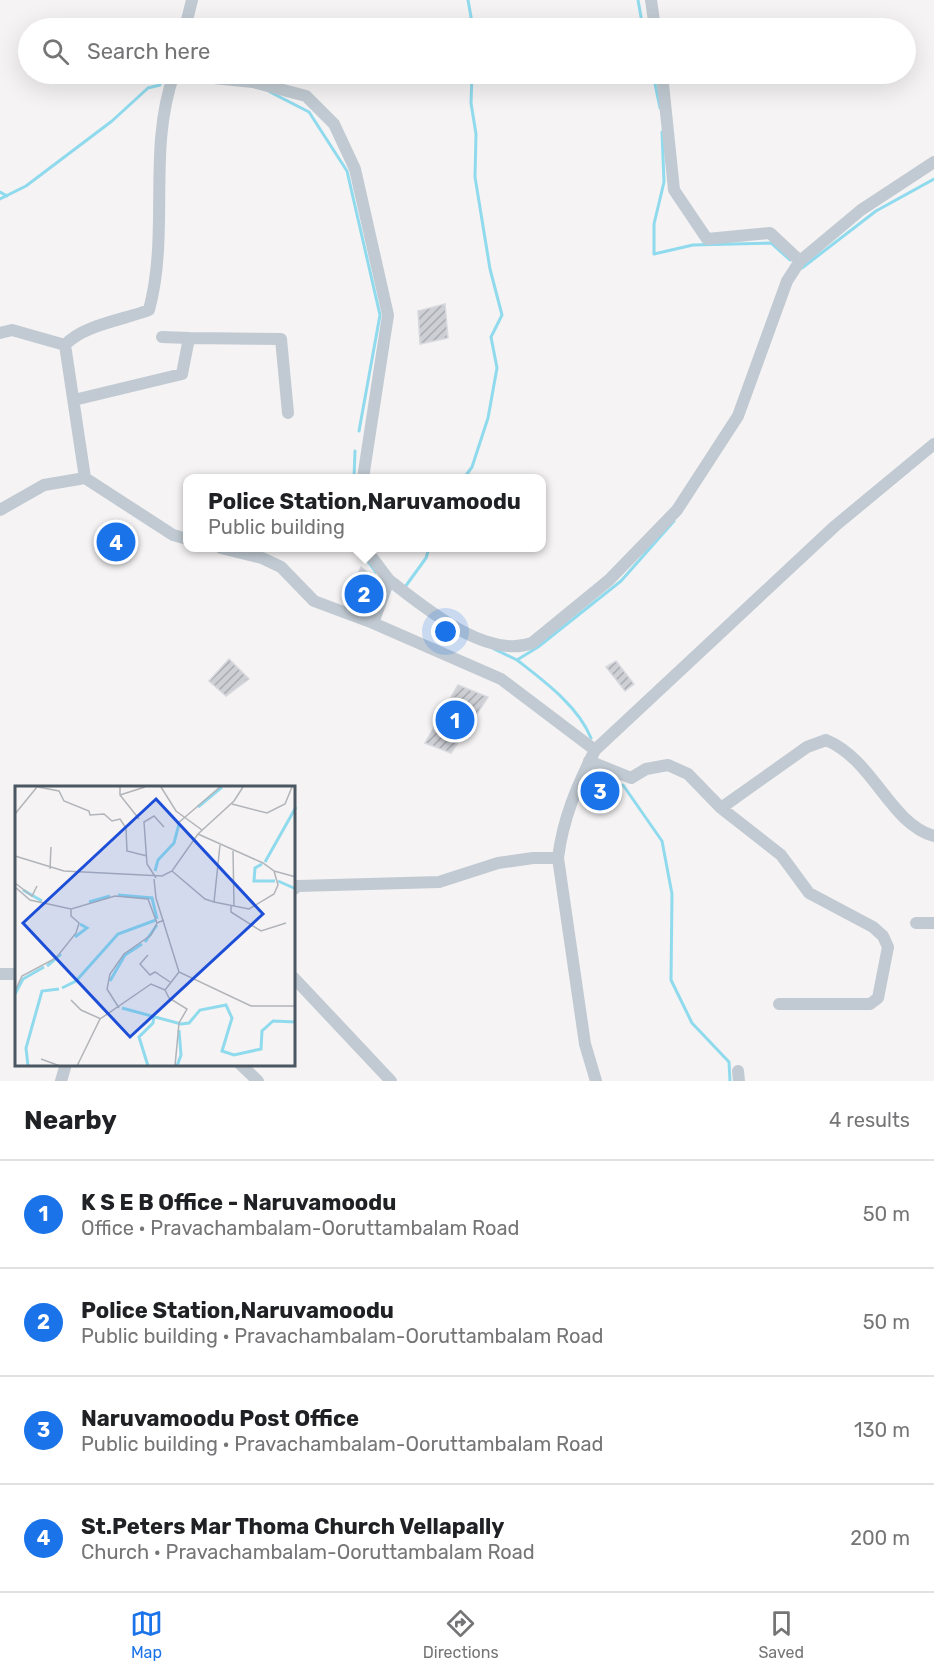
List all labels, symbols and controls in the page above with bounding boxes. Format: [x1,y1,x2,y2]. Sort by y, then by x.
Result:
search box [18,18,916,84]
icon: search [39,35,72,68]
text: Search here [87,38,210,65]
popup [183,474,546,552]
text: Police Station,Naruvamoodu [208,488,521,515]
text: Public building [208,515,345,539]
pin: 4 [96,520,136,564]
pin: 2 [344,572,384,616]
your location [431,617,460,646]
pin: 1 [436,698,474,742]
pin: 3 [580,768,620,814]
inset map [15,786,296,1066]
text: Nearby [24,1105,117,1136]
text: 4 results [829,1108,910,1132]
text: K S E B Office - Naruvamoodu [81,1189,396,1216]
text: 1 [39,1202,48,1226]
text: 50 m [863,1202,910,1226]
text: Office · Pravachambalam-Ooruttambalam Road [81,1216,520,1240]
text: Police Station,Naruvamoodu [81,1297,394,1324]
text: 2 [37,1310,50,1334]
text: 50 m [863,1310,910,1334]
text: Public building · Pravachambalam-Ooruttambalam Road [81,1324,603,1348]
text: Naruvamoodu Post Office [81,1405,359,1432]
text: 3 [37,1418,50,1442]
text: 130 m [854,1418,910,1442]
text: Public building · Pravachambalam-Ooruttambalam Road [81,1432,603,1456]
text: St.Peters Mar Thoma Church Vellapally [81,1513,504,1540]
text: 4 [37,1526,50,1550]
text: 200 m [850,1526,910,1550]
text: Church · Pravachambalam-Ooruttambalam Road [81,1540,535,1564]
tab: Map [130,1607,163,1662]
tab: Directions [423,1607,499,1662]
tab: Saved [758,1607,804,1662]

